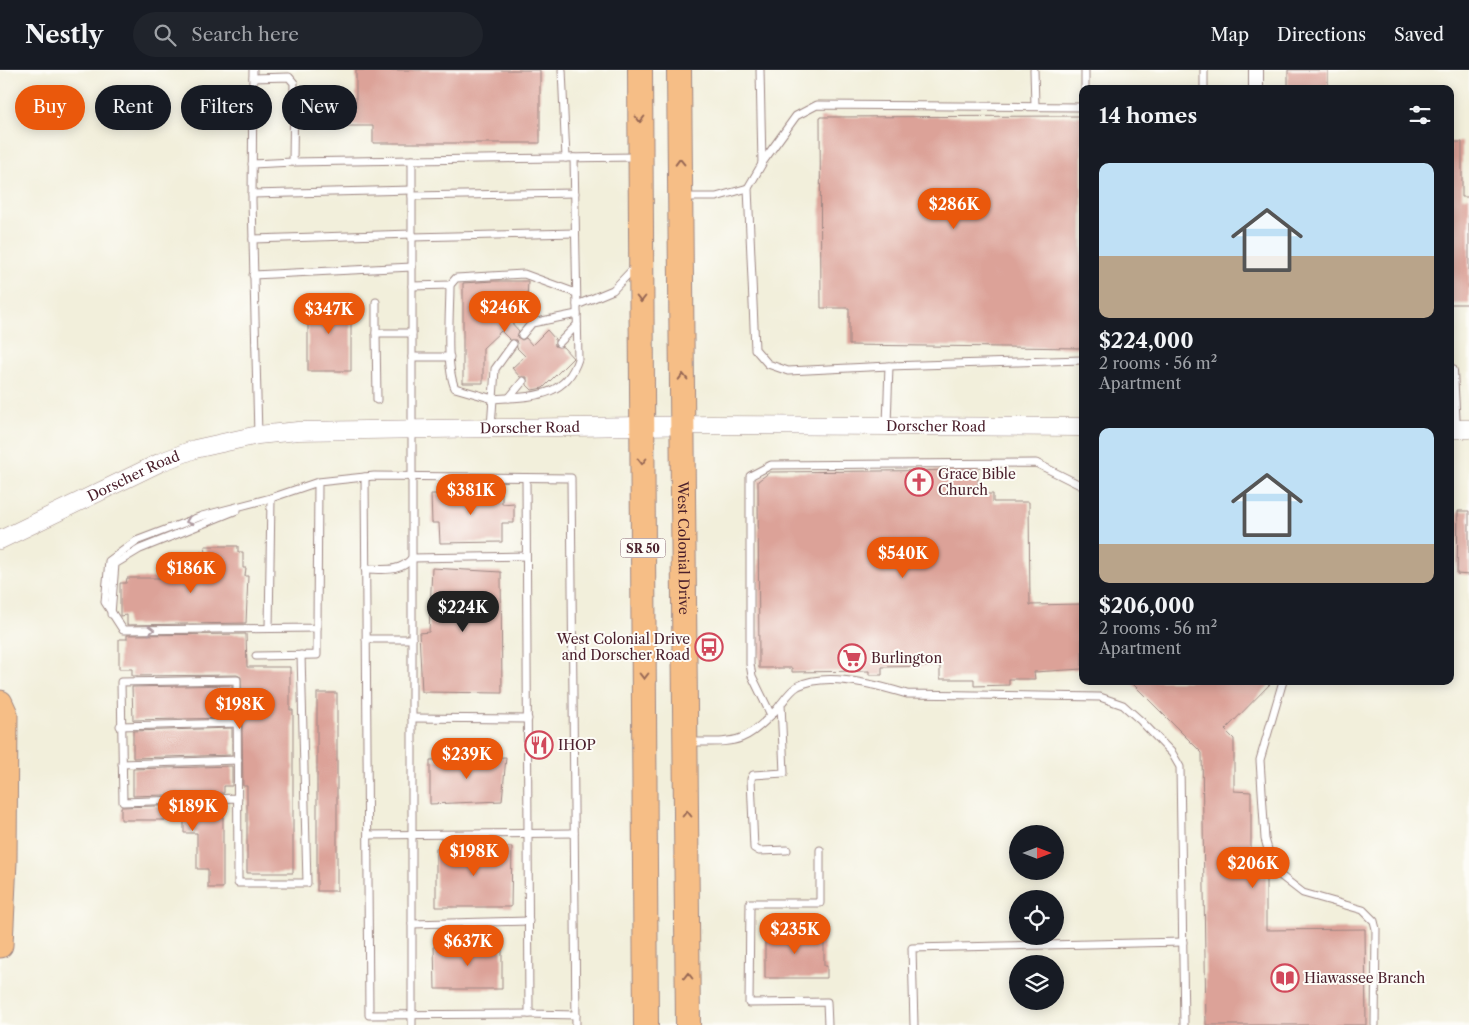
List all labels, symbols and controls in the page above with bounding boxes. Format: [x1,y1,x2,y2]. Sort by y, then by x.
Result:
search box [133,12,483,57]
text: Nestly [25,20,103,49]
icon: search [151,21,179,49]
text: Search here [191,23,299,46]
text: Map [1210,24,1249,46]
text: Directions [1277,24,1366,46]
text: Saved [1394,24,1444,46]
chip: Buy [15,85,85,130]
chip: Rent [95,85,171,130]
chip: Filters [181,85,272,130]
chip: New [282,85,357,130]
icon: filters [1406,101,1434,129]
text: 14 homes [1099,103,1197,128]
one-way arrow [635,115,645,123]
one-way arrow [675,157,685,165]
pin: $286K [919,188,989,230]
text: $286K [929,194,979,214]
icon: home [1222,195,1312,285]
pin: $246K [470,290,540,333]
pin: $347K [294,292,364,335]
one-way arrow [636,295,646,303]
text: $246K [480,297,530,317]
text: $347K [305,299,353,319]
text: $224,000 [1099,328,1194,353]
text: 2 rooms · 56 m² [1099,353,1217,373]
one-way arrow [678,372,688,380]
text: Apartment [1099,373,1181,393]
street label: Dorscher Road [886,417,986,435]
street label: Dorscher Road [480,418,581,437]
street label: Dorscher Road [84,447,182,505]
one-way arrow [637,458,647,465]
icon: home [1222,460,1312,550]
place label: Grace Bible Church [938,465,1016,499]
church icon: Grace Bible Church [904,467,934,497]
pin: $381K [436,474,506,516]
text: $381K [447,480,495,500]
street label: West Colonial Drive [674,480,693,615]
one-way arrow [186,515,194,525]
pin: $540K [868,536,938,579]
road number: SR 50 [620,538,666,558]
text: $540K [878,543,928,563]
pin: $186K [156,552,226,594]
text: $186K [167,558,215,578]
pin: $224K [428,590,498,633]
text: $206,000 [1099,593,1195,618]
text: $224K [438,597,488,617]
text: 2 rooms · 56 m² [1099,618,1217,638]
one-way arrow [148,624,156,635]
place label: West Colonial Drive and Dorscher Road [556,630,690,664]
bus stop icon: West Colonial Drive and Dorscher Road [694,632,724,662]
text: Apartment [1099,638,1181,658]
supermarket icon: Burlington [837,643,867,673]
place label: Burlington [871,649,942,667]
one-way arrow [638,672,649,680]
pin: $198K [205,688,275,730]
text: $198K [216,694,264,714]
restaurant icon: IHOP [524,730,554,760]
place label: IHOP [558,736,596,754]
pin: $239K [432,738,502,780]
text: $239K [442,744,492,764]
pin: $189K [158,790,228,832]
text: $189K [169,796,217,816]
one-way arrow [682,810,692,818]
north arrow [1009,825,1064,880]
map controls [1009,825,1064,1010]
pin: $198K [439,834,509,877]
text: $198K [450,841,498,861]
pin: $206K [1218,846,1288,889]
text: $206K [1228,853,1278,873]
button: locate [1009,890,1064,945]
pin: $235K [760,912,830,955]
text: $235K [770,919,820,939]
pin: $637K [433,924,503,967]
text: $637K [444,931,492,951]
button: layers [1009,955,1064,1010]
library icon: Hiawassee Branch [1270,963,1300,993]
place label: Hiawassee Branch [1304,969,1426,987]
one-way arrow [683,972,693,980]

